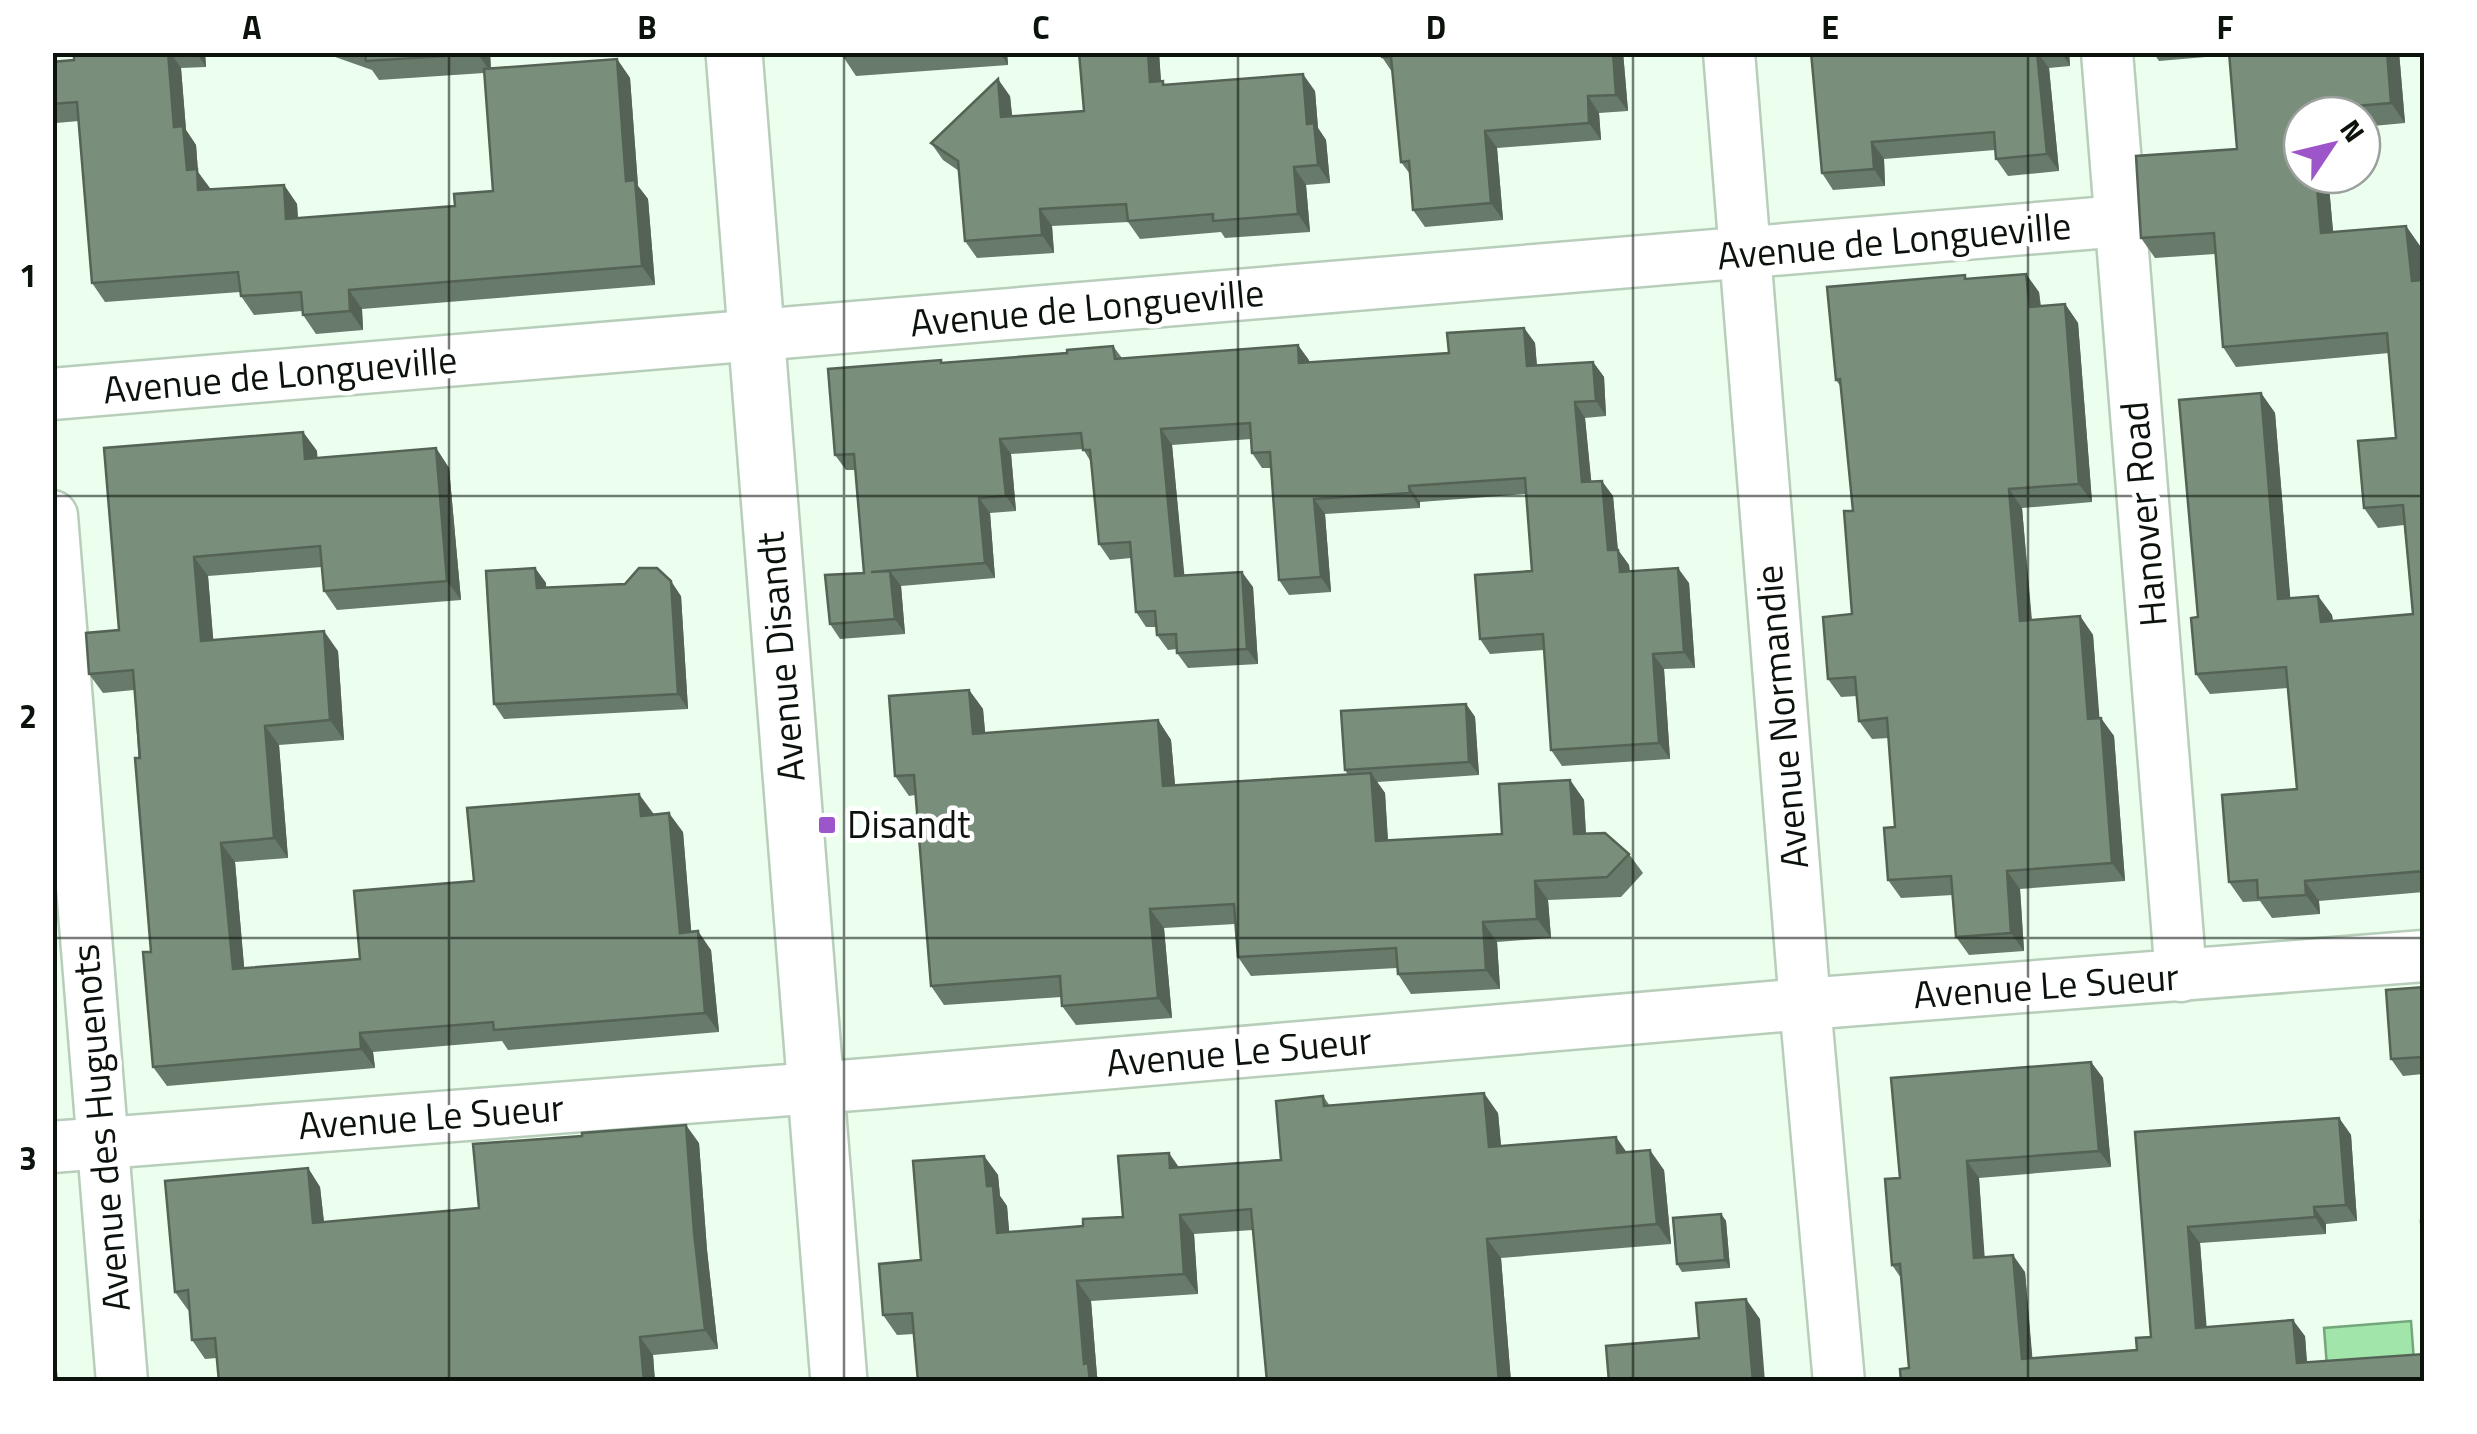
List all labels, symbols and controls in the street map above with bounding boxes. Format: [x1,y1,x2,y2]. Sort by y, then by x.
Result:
text: A [242,3,262,51]
text: B [637,3,657,51]
text: C [1032,3,1050,51]
text: D [1426,3,1446,51]
text: E [1821,3,1839,51]
text: F [2217,3,2234,51]
north arrow [2282,95,2382,195]
text: N [2330,110,2376,151]
street label: Avenue de Longueville [1714,196,2073,284]
text: 1 [19,251,37,299]
street label: Avenue de Longueville [907,263,1266,351]
street label: Avenue de Longueville [100,330,459,418]
street label: Hanover Road [2104,399,2182,629]
street label: Avenue Disandt [740,530,820,784]
street label: Avenue Normandie [1739,563,1823,871]
text: 2 [19,692,37,740]
place label: Disandt [847,795,970,853]
marker: Disandt [816,814,838,836]
street label: Avenue des Huguenots [55,942,145,1314]
street label: Avenue Le Sueur [1911,947,2181,1023]
street label: Avenue Le Sueur [1104,1011,1374,1091]
street label: Avenue Le Sueur [296,1078,566,1154]
text: 3 [19,1134,37,1182]

